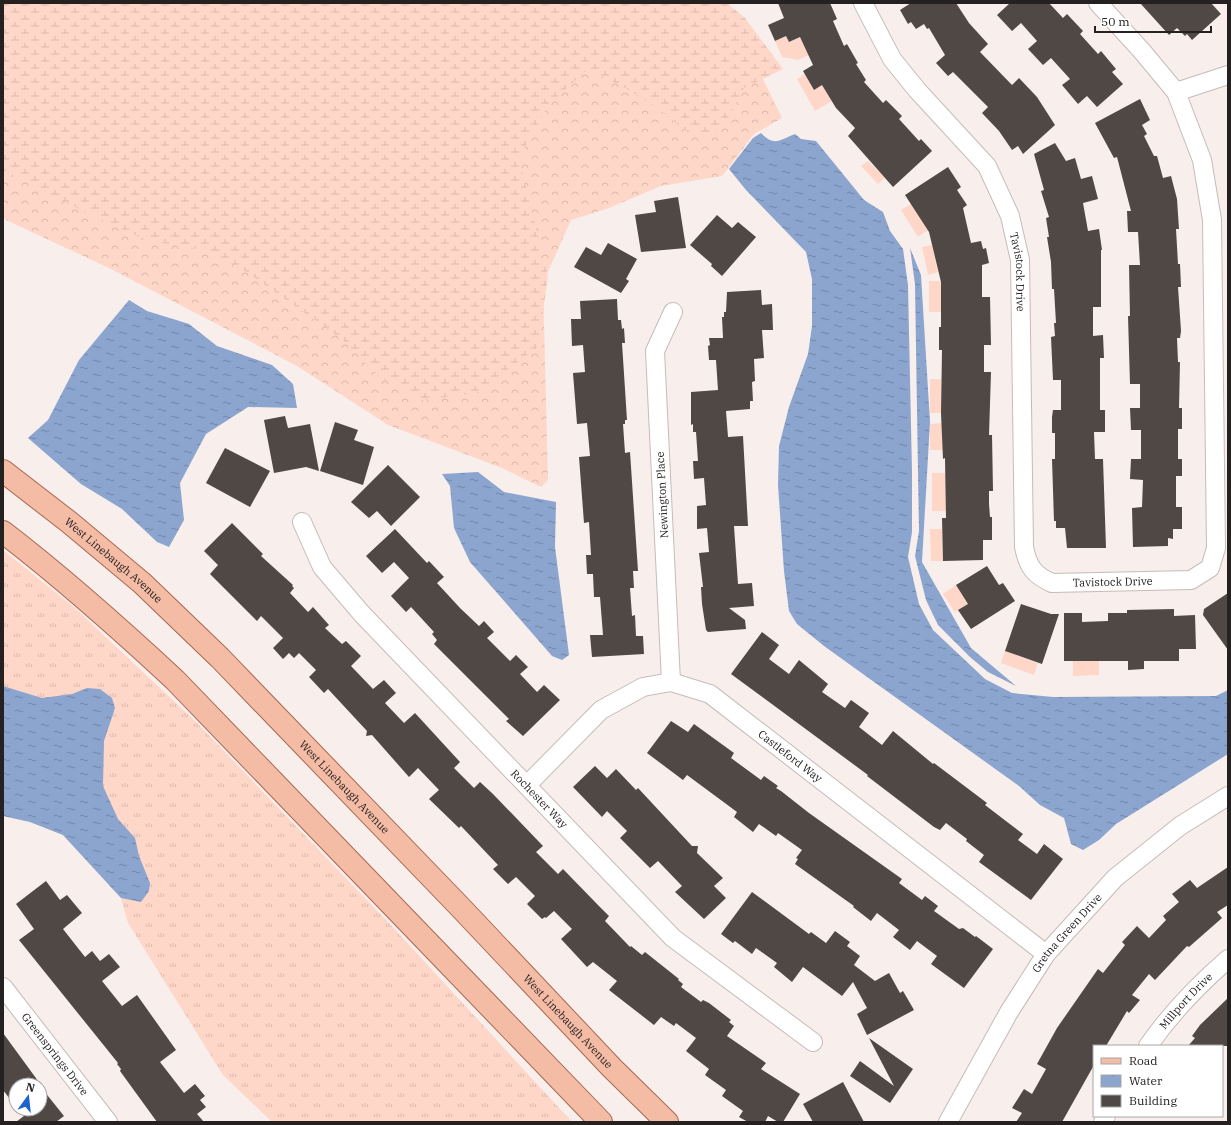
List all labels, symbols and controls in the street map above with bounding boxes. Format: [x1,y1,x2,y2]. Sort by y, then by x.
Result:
scale bar [1095,8,1211,34]
text: 50 m [1101,14,1130,29]
street label: Tavistock Drive [1007,231,1028,312]
street label: Newington Place [653,451,671,539]
street label: West Linebaugh Avenue [62,514,165,606]
street label: Tavistock Drive [1072,574,1153,590]
street label: Castleford Way [755,727,825,785]
street label: West Linebaugh Avenue [296,737,393,837]
street label: Rochester Way [508,766,571,831]
street label: Gretna Green Drive [1029,890,1105,975]
street label: Millport Drive [1156,970,1215,1032]
street label: West Linebaugh Avenue [520,971,616,1072]
street label: Greensprings Drive [19,1010,92,1098]
legend [1093,1045,1223,1117]
text: Road [1129,1053,1158,1068]
text: Water [1129,1073,1163,1088]
north arrow [8,1077,48,1117]
text: N [25,1079,37,1095]
text: Building [1129,1093,1177,1108]

